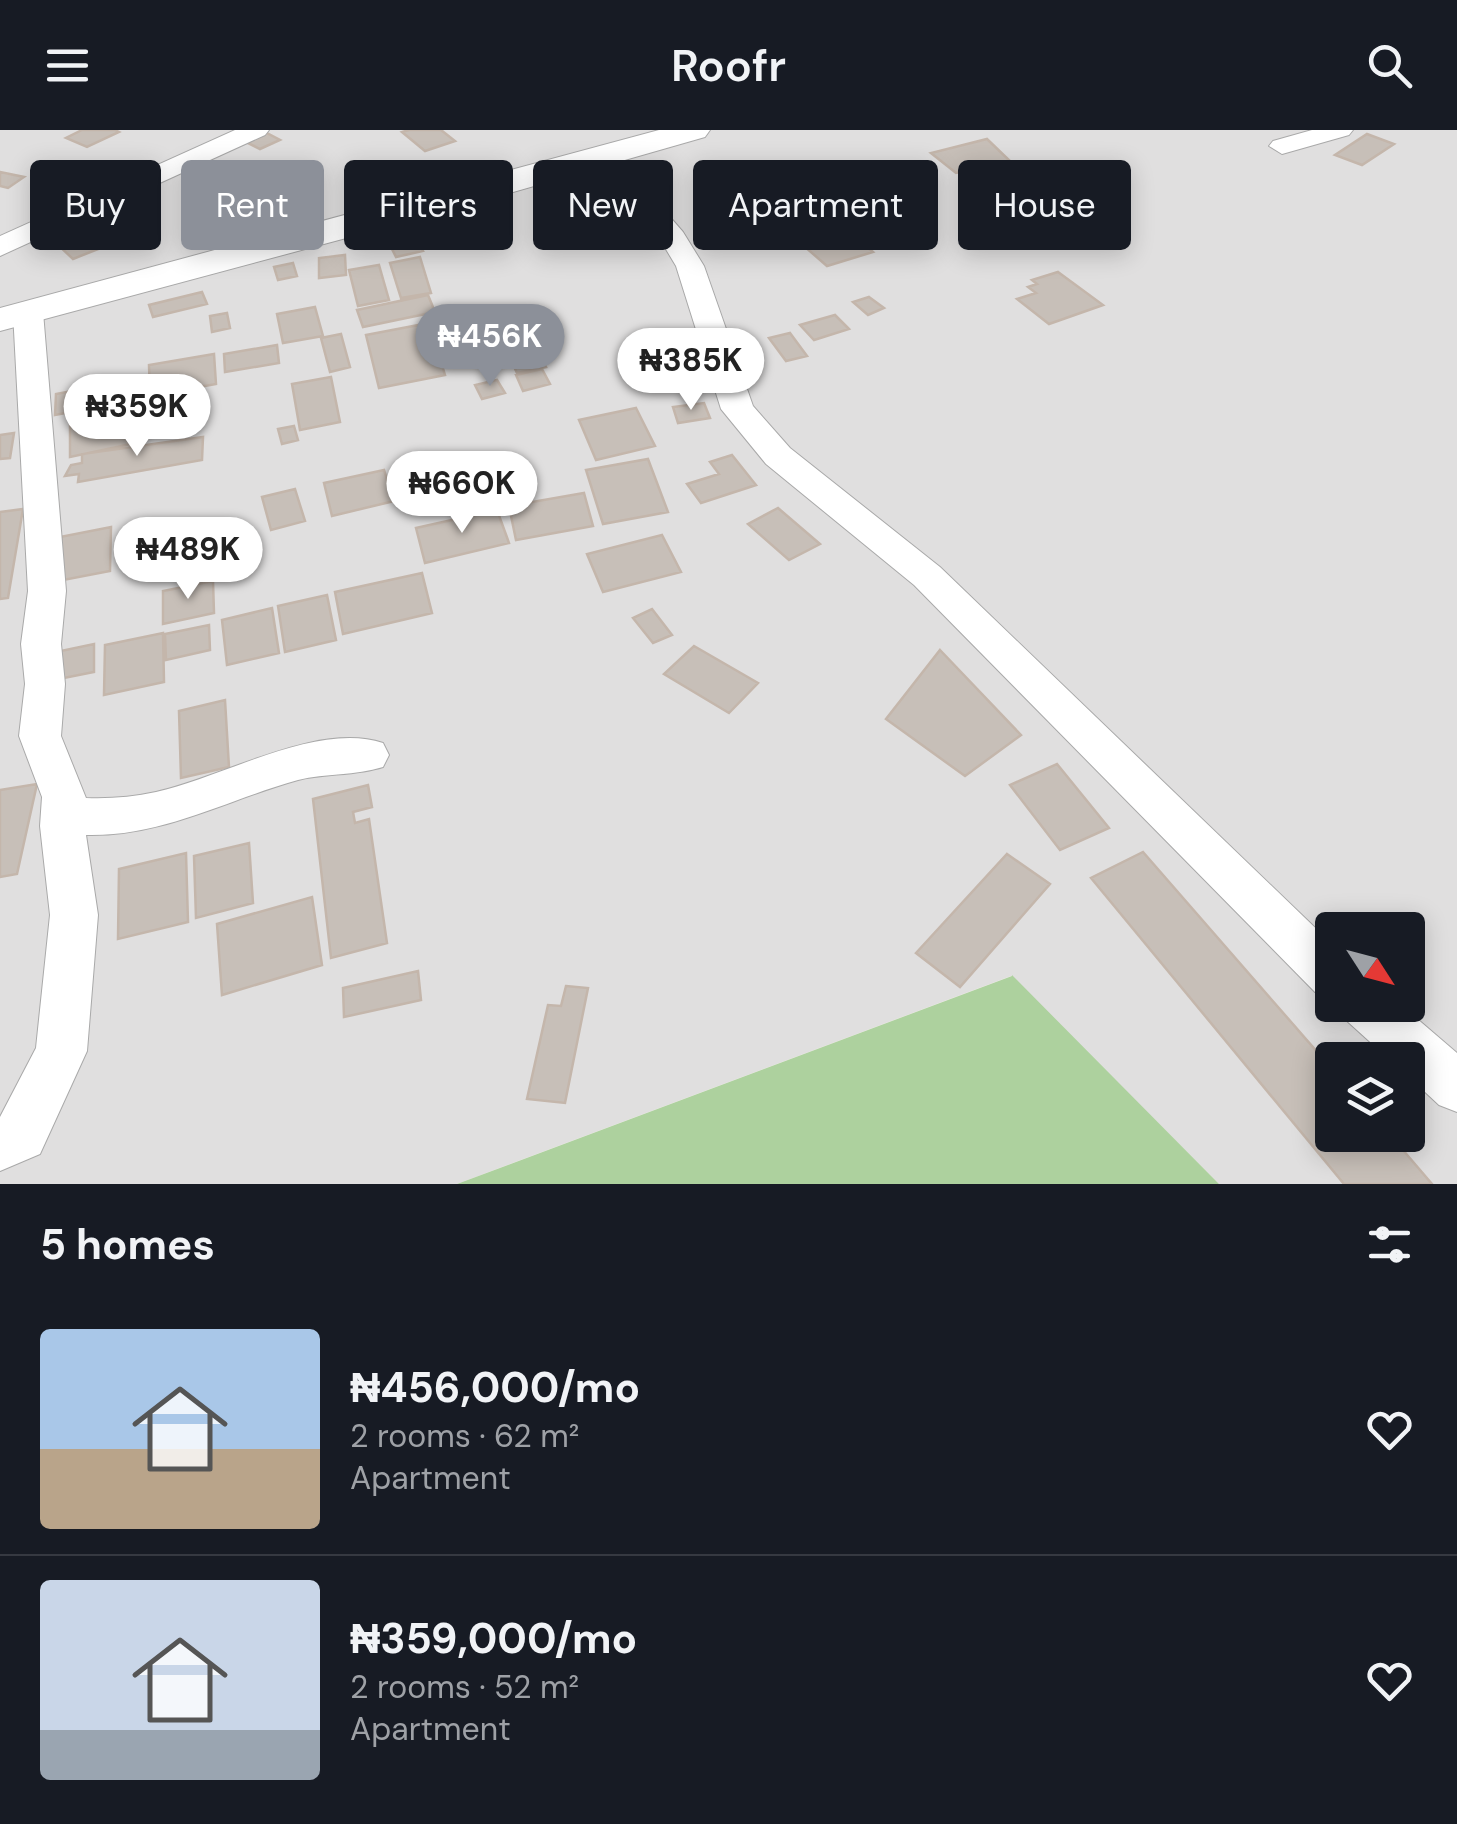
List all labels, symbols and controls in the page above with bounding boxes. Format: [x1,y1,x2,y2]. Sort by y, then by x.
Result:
text: Roofr [671,36,786,95]
icon: menu [40,38,95,93]
icon: search [1362,38,1417,93]
chip: Buy [30,160,161,250]
chip: Rent [181,160,324,250]
chip: Filters [344,160,513,250]
chip: New [533,160,673,250]
chip: Apartment [693,160,938,250]
chip: House [958,160,1131,250]
pin: ₦456K [420,304,560,389]
text: ₦456K [438,315,543,357]
pin: ₦385K [621,328,761,413]
text: ₦385K [639,339,743,381]
pin: ₦359K [67,374,207,459]
text: ₦359K [86,385,188,427]
pin: ₦660K [392,451,532,536]
text: ₦660K [408,462,516,504]
pin: ₦489K [118,517,258,602]
text: ₦489K [136,528,240,570]
north arrow [1315,912,1425,1022]
map controls [1315,912,1425,1152]
button: layers [1315,1042,1425,1152]
text: 5 homes [40,1217,215,1272]
icon: filters [1362,1217,1417,1272]
text: ₦456,000/mo [350,1360,640,1415]
icon: home [120,1369,240,1489]
icon: heart [1362,1402,1417,1457]
text: 2 rooms · 62 m² [350,1415,579,1457]
text: Apartment [350,1457,511,1499]
text: ₦359,000/mo [350,1611,637,1666]
icon: home [120,1620,240,1740]
icon: heart [1362,1653,1417,1708]
text: 2 rooms · 52 m² [350,1666,579,1708]
text: Apartment [350,1708,511,1750]

